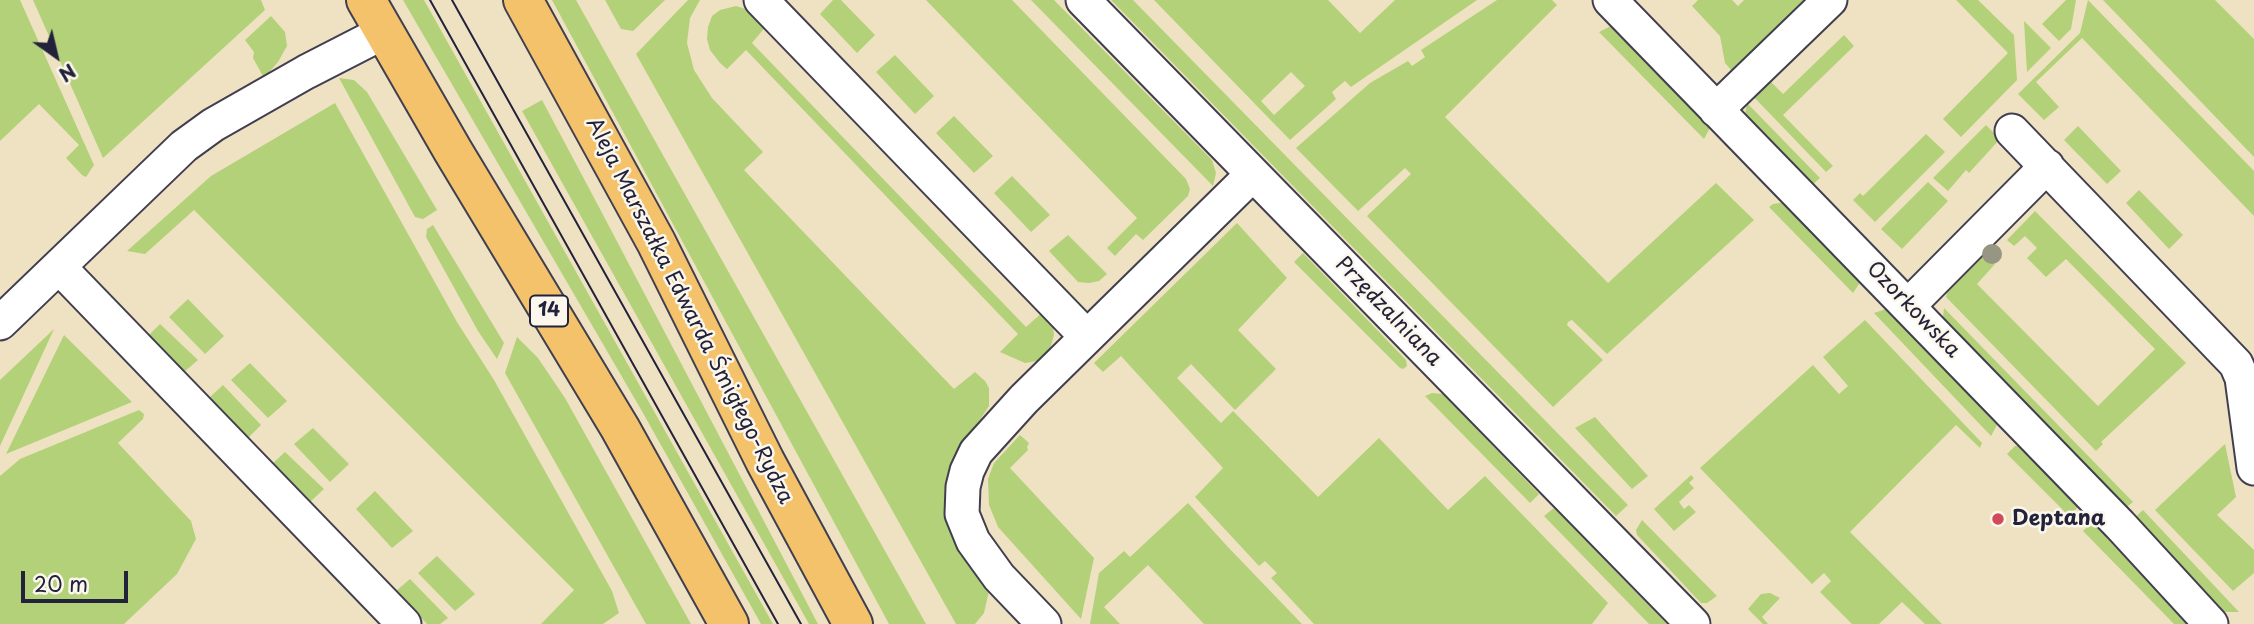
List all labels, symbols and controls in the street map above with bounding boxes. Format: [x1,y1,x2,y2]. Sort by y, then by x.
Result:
north arrow [21,21,91,91]
text: N [54,58,82,89]
street label: Aleja Marszałka Edwarda Śmigłego-Rydza [580,114,798,508]
street label: Przędzalniana [1330,252,1446,372]
street label: Ozorkowska [1861,257,1965,363]
road number: 14 [530,296,568,326]
place label: Deptana [2012,506,2105,532]
marker: Deptana [1990,511,2006,527]
scale bar [24,558,131,602]
text: 20 m [34,567,88,599]

